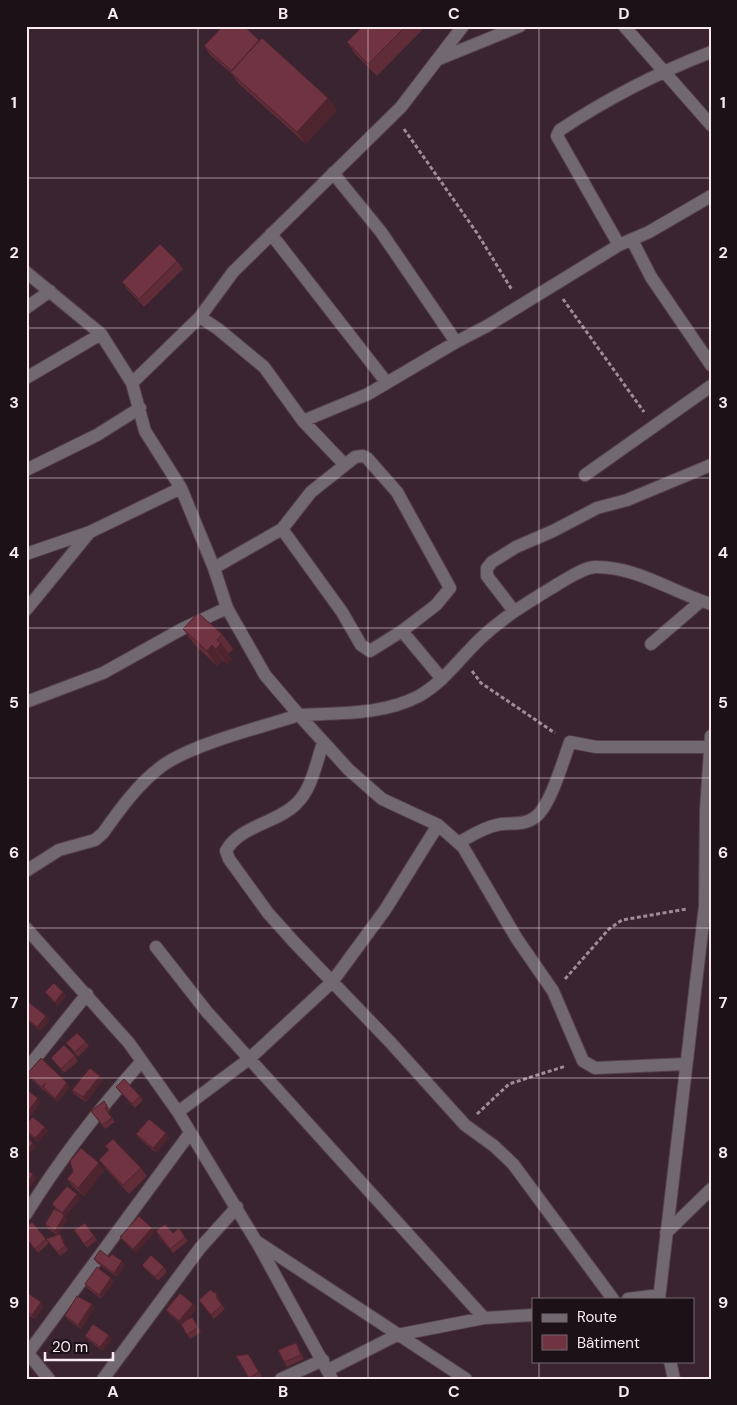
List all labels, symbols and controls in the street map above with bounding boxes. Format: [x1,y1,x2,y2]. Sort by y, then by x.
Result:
text: A [107,3,119,24]
text: B [278,3,288,24]
text: C [448,3,460,24]
text: D [618,3,630,24]
text: 1 [11,92,17,113]
text: 1 [720,92,726,113]
text: 2 [9,242,19,263]
text: 2 [718,242,728,263]
text: 3 [9,392,19,413]
text: 3 [718,392,728,413]
text: 4 [9,542,19,563]
text: 4 [718,542,728,563]
text: 5 [9,692,19,713]
text: 5 [718,692,728,713]
text: 6 [9,842,19,863]
text: 6 [718,842,728,863]
text: 7 [10,992,19,1013]
text: 7 [719,992,728,1013]
text: 8 [9,1142,19,1163]
text: 8 [718,1142,728,1163]
text: 9 [9,1292,19,1313]
text: 9 [718,1292,728,1313]
legend [532,1298,694,1362]
text: Route [577,1307,617,1327]
scale bar [45,1330,112,1362]
text: Bâtiment [577,1333,640,1353]
text: 20 m [52,1337,88,1357]
text: A [107,1381,119,1402]
text: B [278,1381,288,1402]
text: C [448,1381,460,1402]
text: D [618,1381,630,1402]

